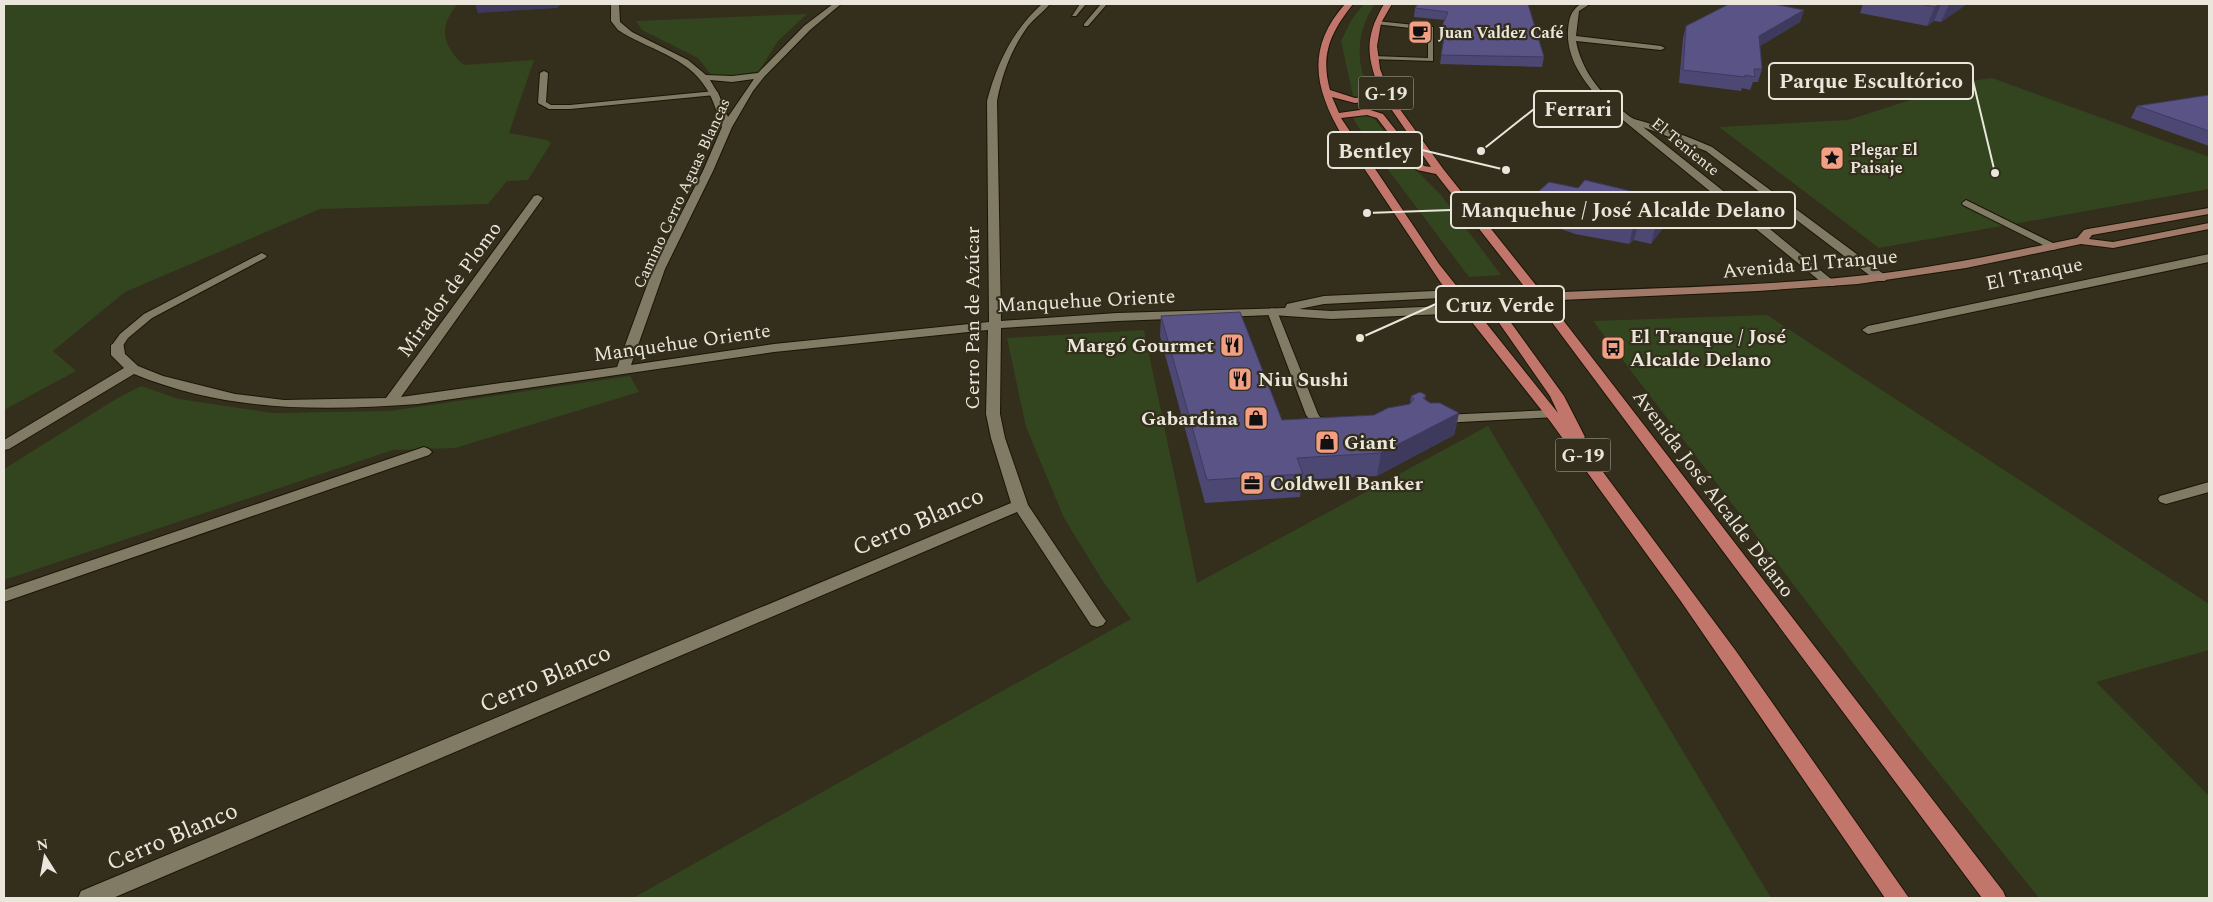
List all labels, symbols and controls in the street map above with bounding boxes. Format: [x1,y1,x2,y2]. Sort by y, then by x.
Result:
cafe icon: Juan Valdez Café [1407,19,1433,45]
place label: Juan Valdez Café [1438,21,1564,45]
callout: Parque Escultórico [1769,63,1973,99]
text: Parque Escultórico [1779,66,1963,98]
road number: G-19 [1358,76,1414,110]
callout: Ferrari [1534,91,1622,127]
street label: Camino Cerro Aguas Blancas [627,94,737,293]
text: Ferrari [1544,94,1612,126]
street label: El Teniente [1646,112,1725,182]
callout: Bentley [1328,132,1422,168]
text: Bentley [1338,136,1413,168]
place label: Plegar El Paisaje [1850,138,1918,180]
place icon: Plegar El Paisaje [1819,145,1845,171]
callout: Manquehue / José Alcalde Delano [1451,192,1795,228]
text: Manquehue / José Alcalde Delano [1461,195,1785,227]
street label: Mirador de Plomo [390,215,509,364]
street label: Cerro Pan de Azúcar [958,226,988,410]
street label: Avenida El Tranque [1721,241,1899,287]
street label: El Tranque [1983,249,2085,299]
street label: Manquehue Oriente [996,281,1176,321]
callout: Cruz Verde [1436,286,1564,322]
text: Cruz Verde [1446,290,1554,322]
street label: Manquehue Oriente [592,316,773,370]
place label: El Tranque / José Alcalde Delano [1630,322,1786,375]
place label: Margó Gourmet [1066,331,1214,361]
restaurant icon: Margó Gourmet [1219,332,1245,358]
bus stop icon: El Tranque / José Alcalde Delano [1600,335,1626,361]
place label: Niu Sushi [1258,365,1349,395]
restaurant icon: Niu Sushi [1227,366,1253,392]
street label: Avenida José Alcalde Délano [1625,383,1802,604]
place label: Gabardina [1141,404,1239,434]
shop icon: Gabardina [1243,405,1269,431]
place label: Giant [1344,428,1396,458]
shop icon: Giant [1314,429,1340,455]
road number: G-19 [1556,438,1610,472]
place label: Coldwell Banker [1270,469,1423,499]
office icon: Coldwell Banker [1239,470,1265,496]
street label: Cerro Blanco [847,478,990,566]
street label: Cerro Blanco [474,635,617,723]
street label: Cerro Blanco [101,793,244,881]
north arrow [20,832,70,882]
text: N [35,833,50,856]

